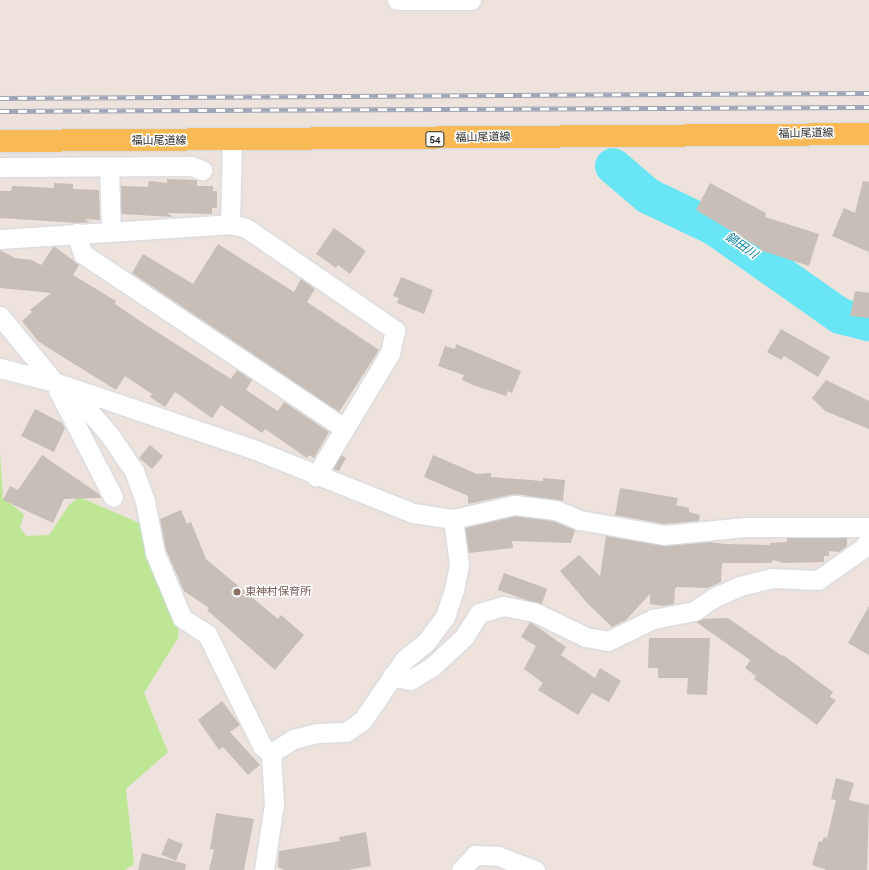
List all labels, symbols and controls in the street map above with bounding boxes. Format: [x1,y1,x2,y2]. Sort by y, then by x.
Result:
street label: 福山尾道線 [778,127,834,141]
road number: 54 [425,131,445,147]
street label: 福山尾道線 [455,131,511,145]
street label: 福山尾道線 [132,134,186,148]
water label: 鍋田川 [722,230,760,262]
place label: 東神村保育所 [245,585,311,599]
marker: 東神村保育所 [232,587,242,597]

